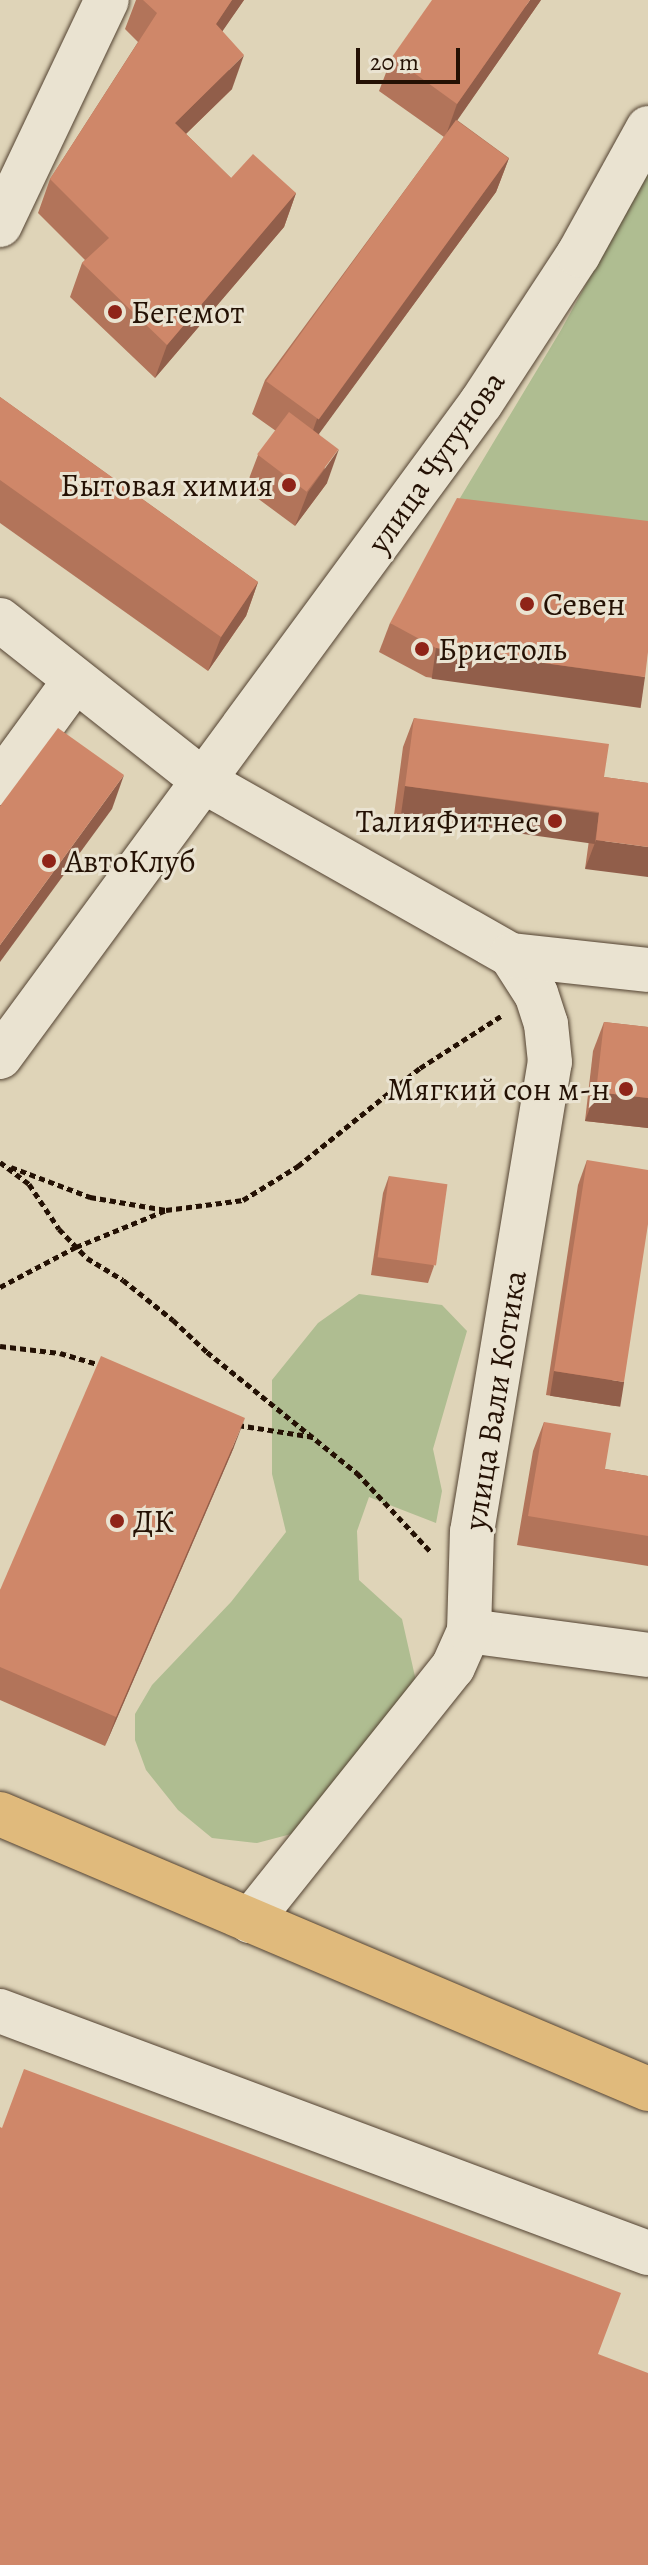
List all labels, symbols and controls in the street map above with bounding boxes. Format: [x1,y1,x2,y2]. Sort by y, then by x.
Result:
scale bar [360,32,464,82]
text: 20 m [370,46,419,78]
place label: Бегемот [131,293,244,331]
marker: Бегемот [106,303,124,321]
street label: улица Чугунова [359,364,513,560]
place label: Бытовая химия [60,466,273,504]
marker: Бытовая химия [280,476,298,494]
place label: Севен [543,585,625,623]
marker: Севен [518,595,536,613]
place label: Бристоль [438,630,567,668]
marker: Бристоль [413,640,431,658]
place label: ТалияФитнес [356,802,539,840]
marker: ТалияФитнес [546,812,564,830]
place label: АвтоКлуб [65,842,196,880]
marker: АвтоКлуб [40,852,58,870]
place label: Мягкий сон м-н [387,1070,610,1108]
marker: Мягкий сон м-н [617,1080,635,1098]
street label: улица Вали Котика [456,1268,534,1532]
place label: ДК [133,1502,174,1540]
marker: ДК [108,1512,126,1530]

